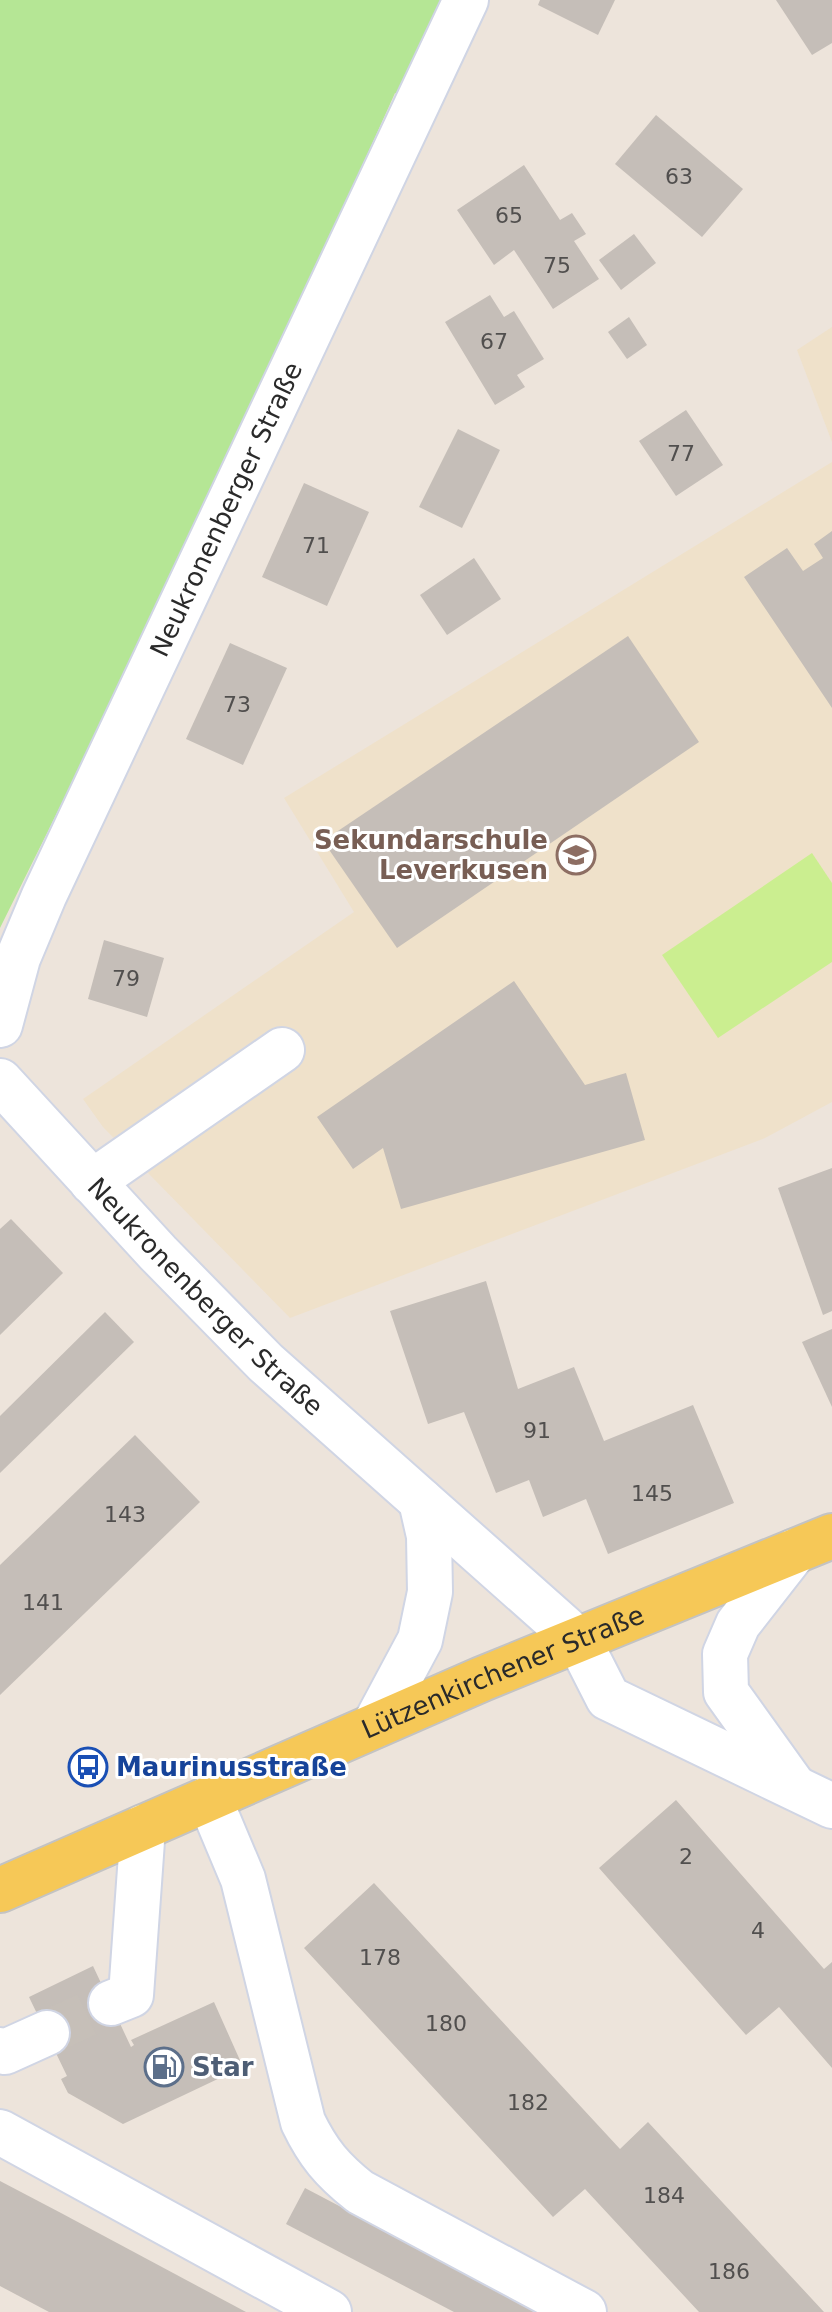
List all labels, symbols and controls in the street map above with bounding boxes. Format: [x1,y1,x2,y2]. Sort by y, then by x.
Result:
house number: 63 [665,164,693,189]
house number: 65 [495,203,523,228]
house number: 75 [543,253,571,278]
house number: 67 [480,329,508,354]
street label: Neukronenberger Straße [144,357,308,661]
house number: 77 [667,441,695,466]
house number: 71 [302,533,330,558]
house number: 73 [223,692,251,717]
place label: Sekundarschule Leverkusen [314,825,548,885]
school or university icon: Sekundarschule Leverkusen [555,834,597,876]
house number: 79 [112,966,140,991]
street label: Neukronenberger Straße [82,1172,329,1422]
house number: 91 [523,1418,551,1443]
house number: 145 [631,1481,673,1506]
house number: 143 [104,1502,146,1527]
house number: 141 [22,1590,64,1615]
street label: Lützenkirchener Straße [357,1600,648,1745]
bus stop icon: Maurinusstraße [67,1746,109,1788]
place label: Maurinusstraße [116,1752,347,1782]
house number: 2 [679,1844,693,1869]
house number: 4 [751,1918,765,1943]
house number: 178 [359,1945,401,1970]
house number: 180 [425,2011,467,2036]
fuel station icon: Star [143,2046,185,2088]
place label: Star [192,2052,254,2082]
house number: 182 [507,2090,549,2115]
house number: 184 [643,2183,685,2208]
house number: 186 [708,2259,750,2284]

